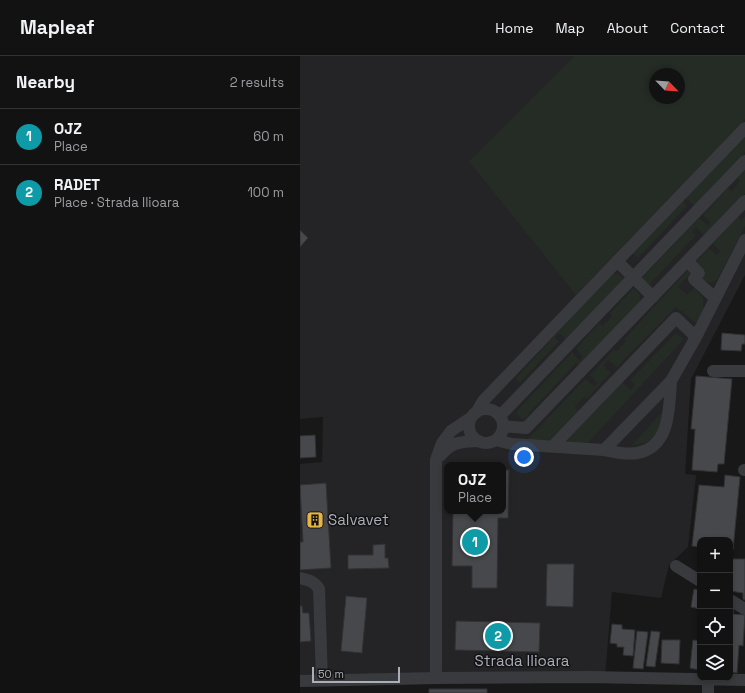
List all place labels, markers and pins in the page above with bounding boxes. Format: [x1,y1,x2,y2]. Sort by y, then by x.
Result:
building icon: Salvavet [305,510,325,530]
place label: Salvavet [328,510,389,529]
pin: 1 [462,527,488,557]
pin: 2 [485,621,511,651]

